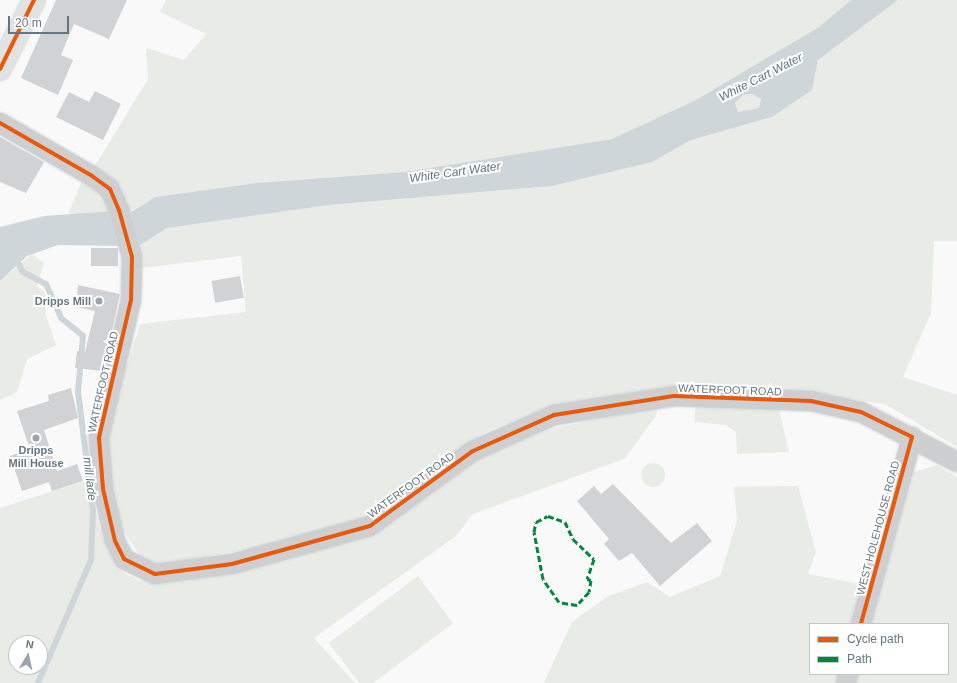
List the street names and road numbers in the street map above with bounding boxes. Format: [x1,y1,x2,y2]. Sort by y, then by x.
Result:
street label: WATERFOOT ROAD [85,330,121,434]
street label: WATERFOOT ROAD [678,382,782,398]
street label: WATERFOOT ROAD [365,449,457,521]
street label: WEST HOLEHOUSE ROAD [854,459,902,597]

